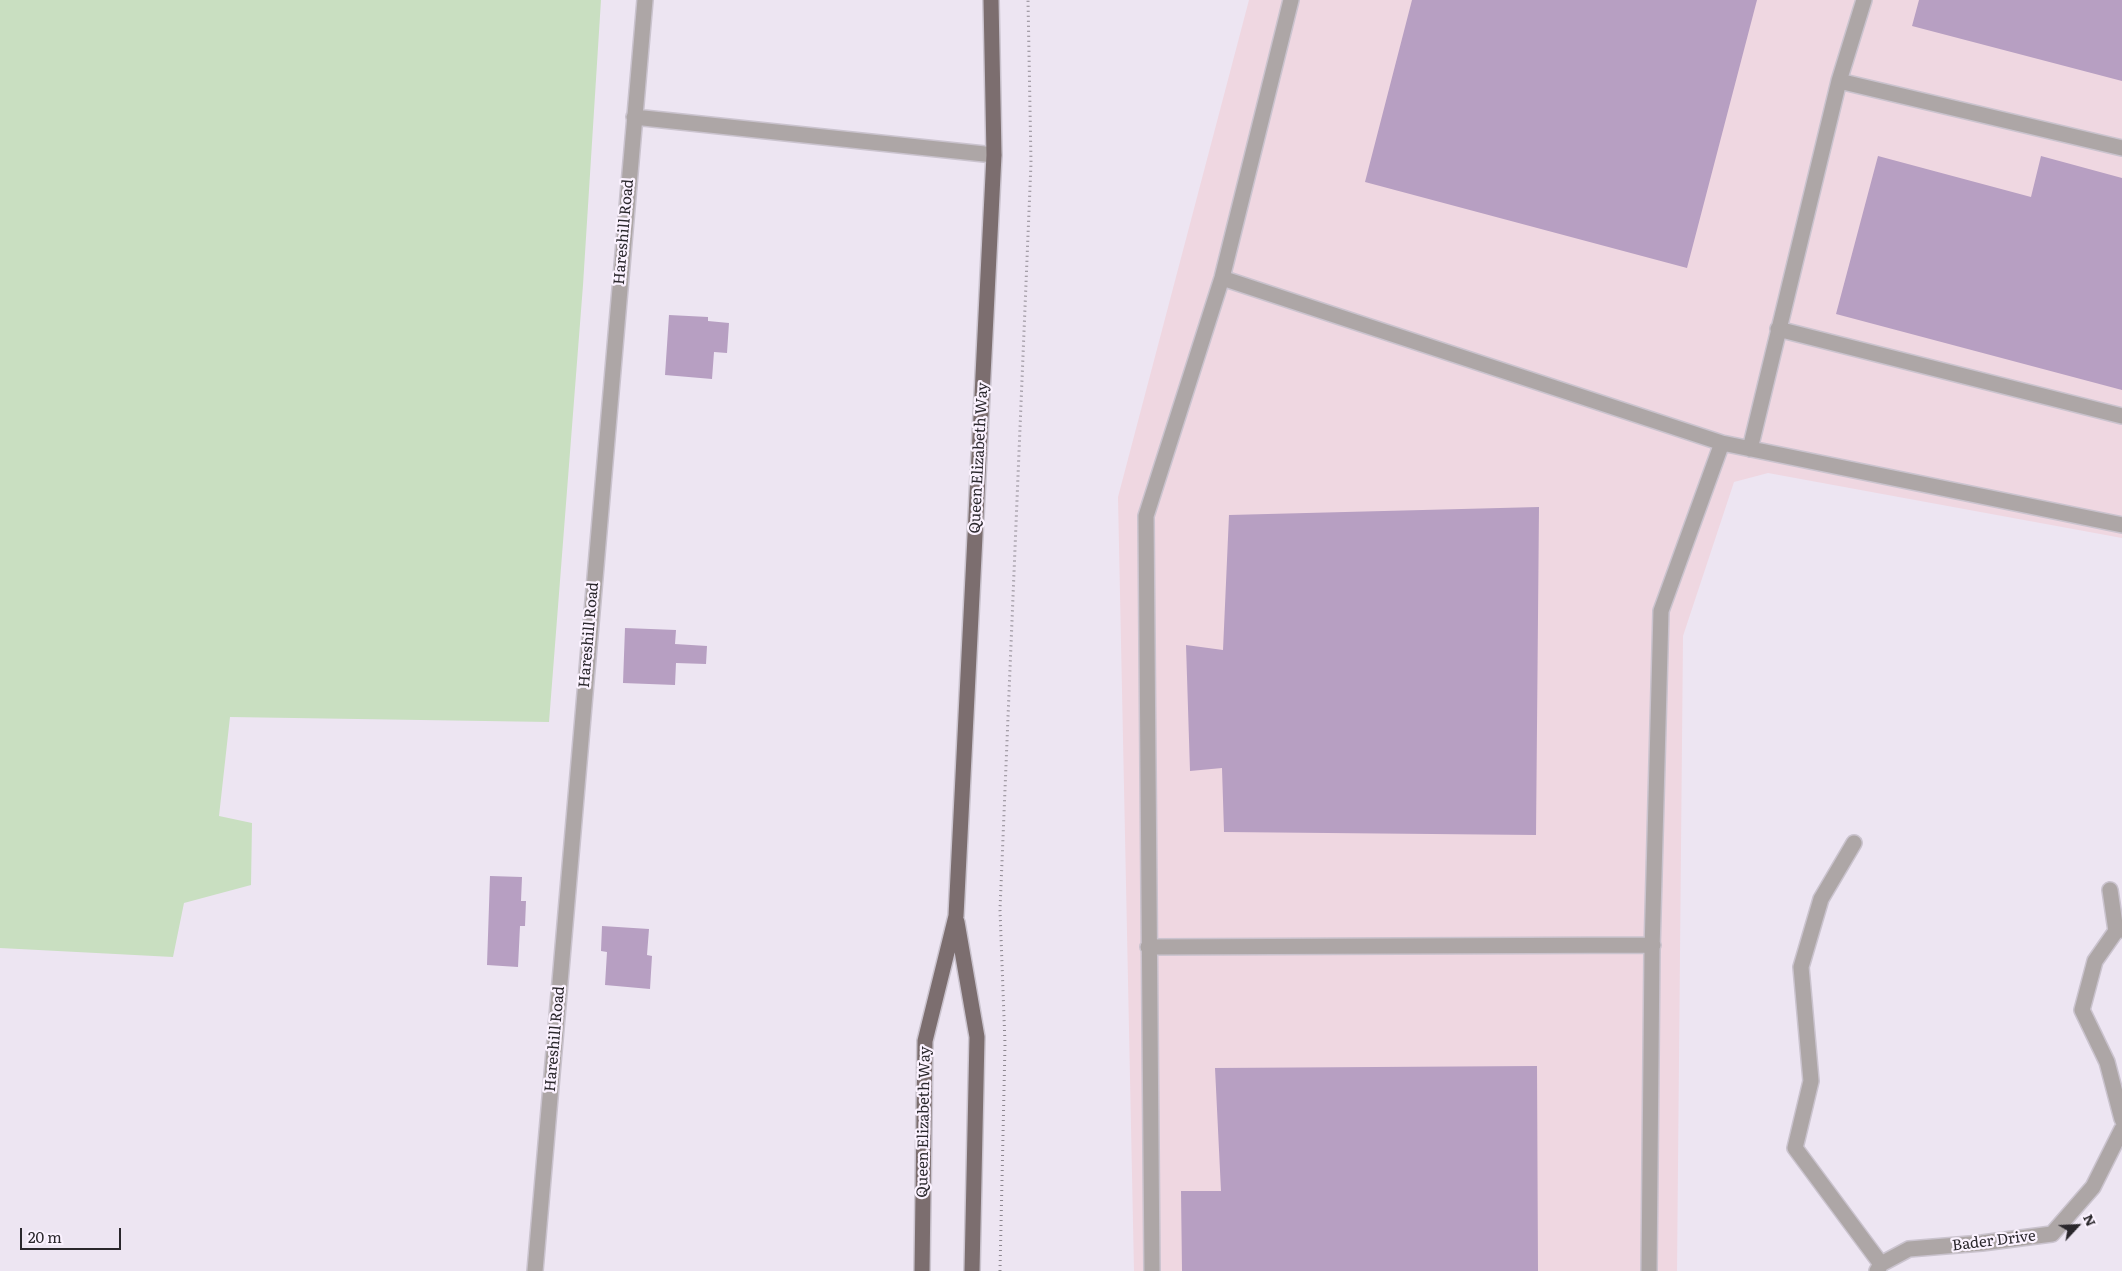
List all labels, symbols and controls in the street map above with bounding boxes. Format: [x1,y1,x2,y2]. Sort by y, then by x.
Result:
street label: Hareshill Road [610,178,638,286]
street label: Queen Elizabeth Way [966,382,992,534]
street label: Hareshill Road [575,581,603,689]
street label: Hareshill Road [541,985,569,1093]
street label: Queen Elizabeth Way [914,1046,934,1198]
north arrow [2052,1201,2102,1251]
text: N [2079,1210,2102,1229]
scale bar [22,1218,124,1250]
text: 20 m [28,1225,62,1248]
street label: Bader Drive [1951,1227,2037,1255]

